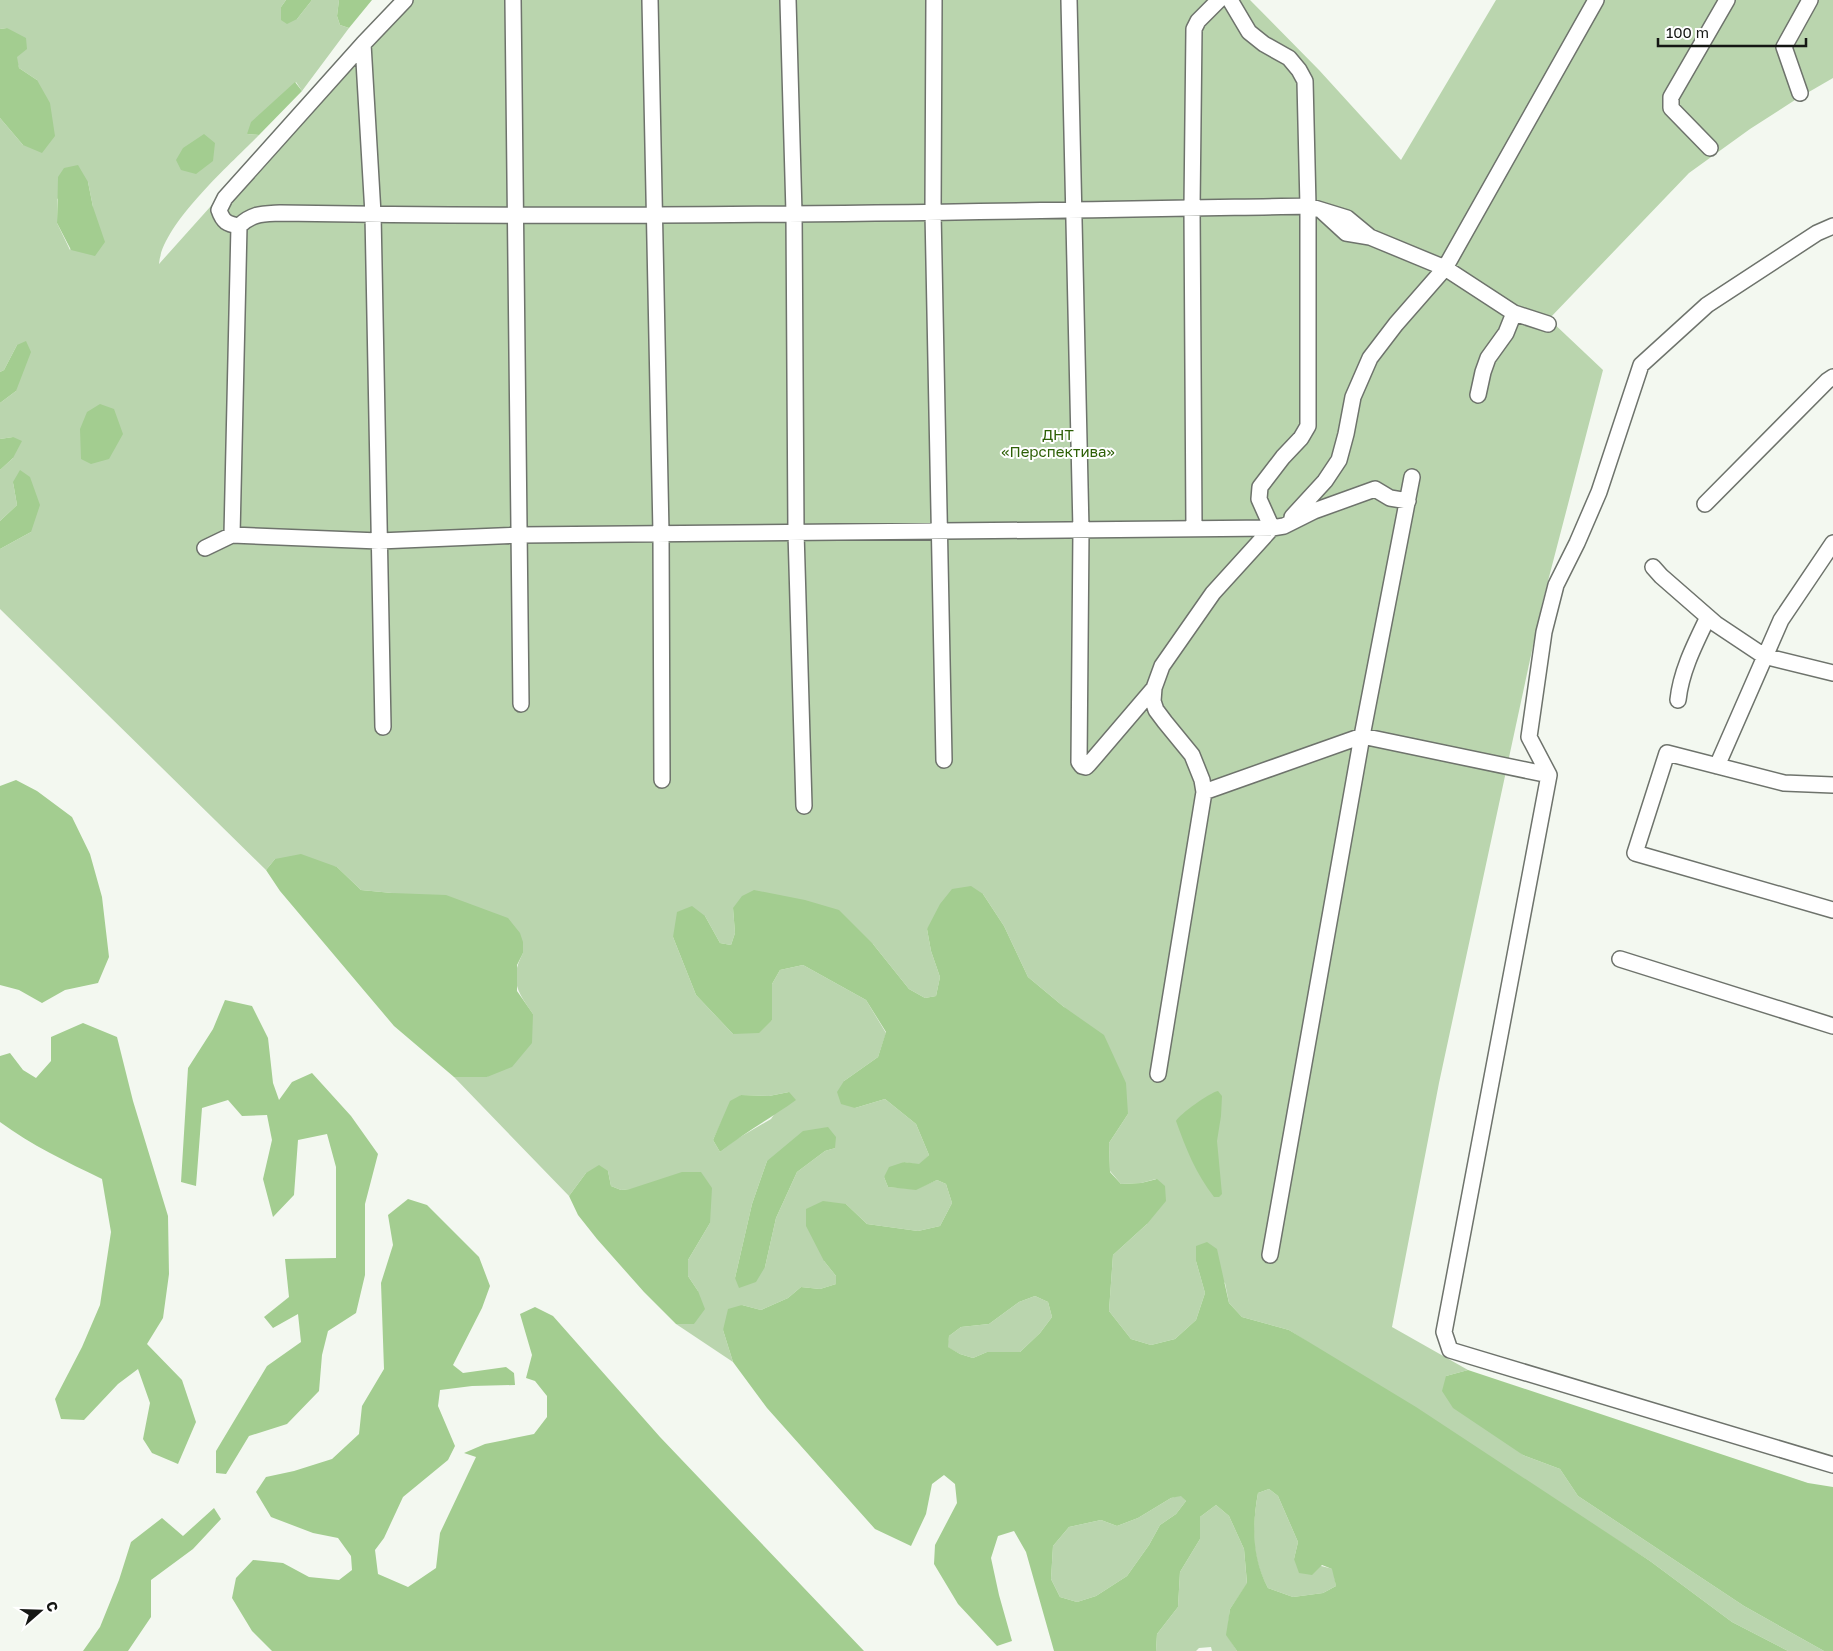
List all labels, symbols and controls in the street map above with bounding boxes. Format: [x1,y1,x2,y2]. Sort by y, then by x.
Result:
scale bar [1658,15,1806,47]
text: 100 m [1666,23,1709,41]
park label: ДНТ «Перспектива» [1001,425,1115,460]
north arrow [15,1586,65,1636]
text: С [43,1599,62,1614]

